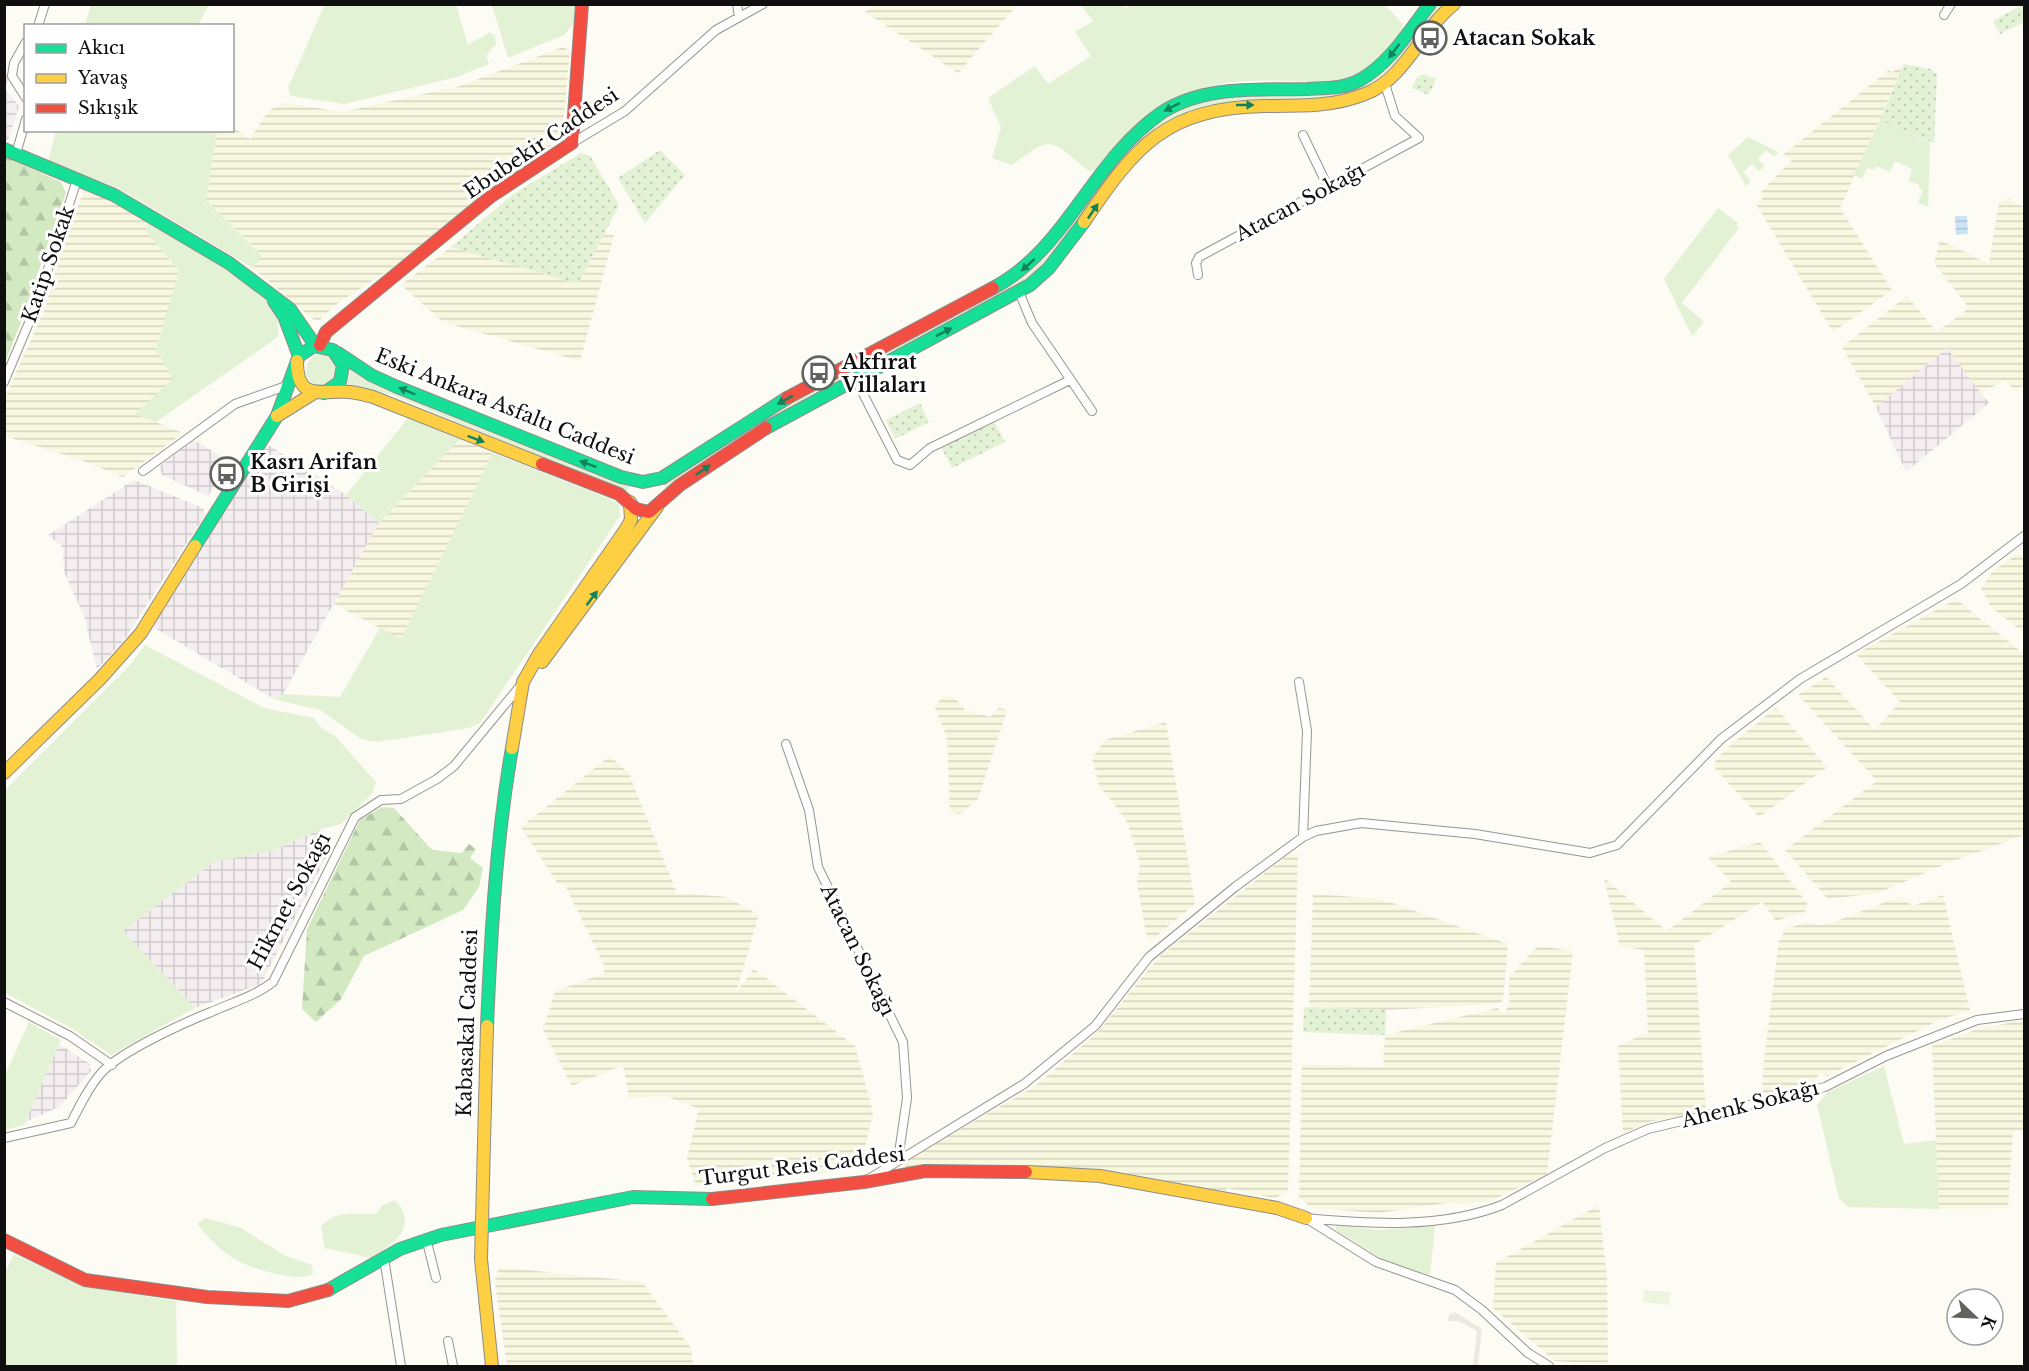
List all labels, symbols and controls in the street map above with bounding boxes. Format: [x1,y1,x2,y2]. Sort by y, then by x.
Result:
bus stop icon: Atacan Sokak [1412,20,1448,56]
legend [24,24,234,132]
place label: Atacan Sokak [1452,26,1596,50]
text: Akıcı [77,37,125,59]
one-way arrow [1388,42,1400,58]
text: Yavaş [77,67,128,89]
street label: Ebubekir Caddesi [459,82,623,204]
text: Sıkışık [78,97,138,119]
one-way arrow [1236,100,1255,110]
one-way arrow [1164,102,1181,112]
street label: Atacan Sokağı [1230,158,1369,247]
street label: Katip Sokak [17,202,79,326]
one-way arrow [1087,203,1098,219]
one-way arrow [1021,258,1036,272]
one-way arrow [936,327,953,337]
street label: Eski Ankara Asfaltı Caddesi [372,343,638,469]
place label: Akfırat Villaları [841,350,926,397]
bus stop icon: Akfırat Villaları [801,355,837,391]
one-way arrow [397,386,415,396]
one-way arrow [776,395,793,405]
one-way arrow [468,434,486,444]
place label: Kasrı Arifan B Girişi [250,450,378,497]
bus stop icon: Kasrı Arifan B Girişi [209,456,245,492]
one-way arrow [578,459,596,469]
one-way arrow [694,465,711,476]
one-way arrow [586,590,598,606]
street label: Hikmet Sokağı [243,828,335,974]
street label: Atacan Sokağı [815,879,900,1020]
street label: Kabasakal Caddesi [452,928,482,1117]
street label: Ahenk Sokağı [1678,1075,1821,1133]
street label: Turgut Reis Caddesi [698,1141,906,1191]
north arrow [1945,1287,2005,1347]
text: K [1977,1313,2001,1334]

